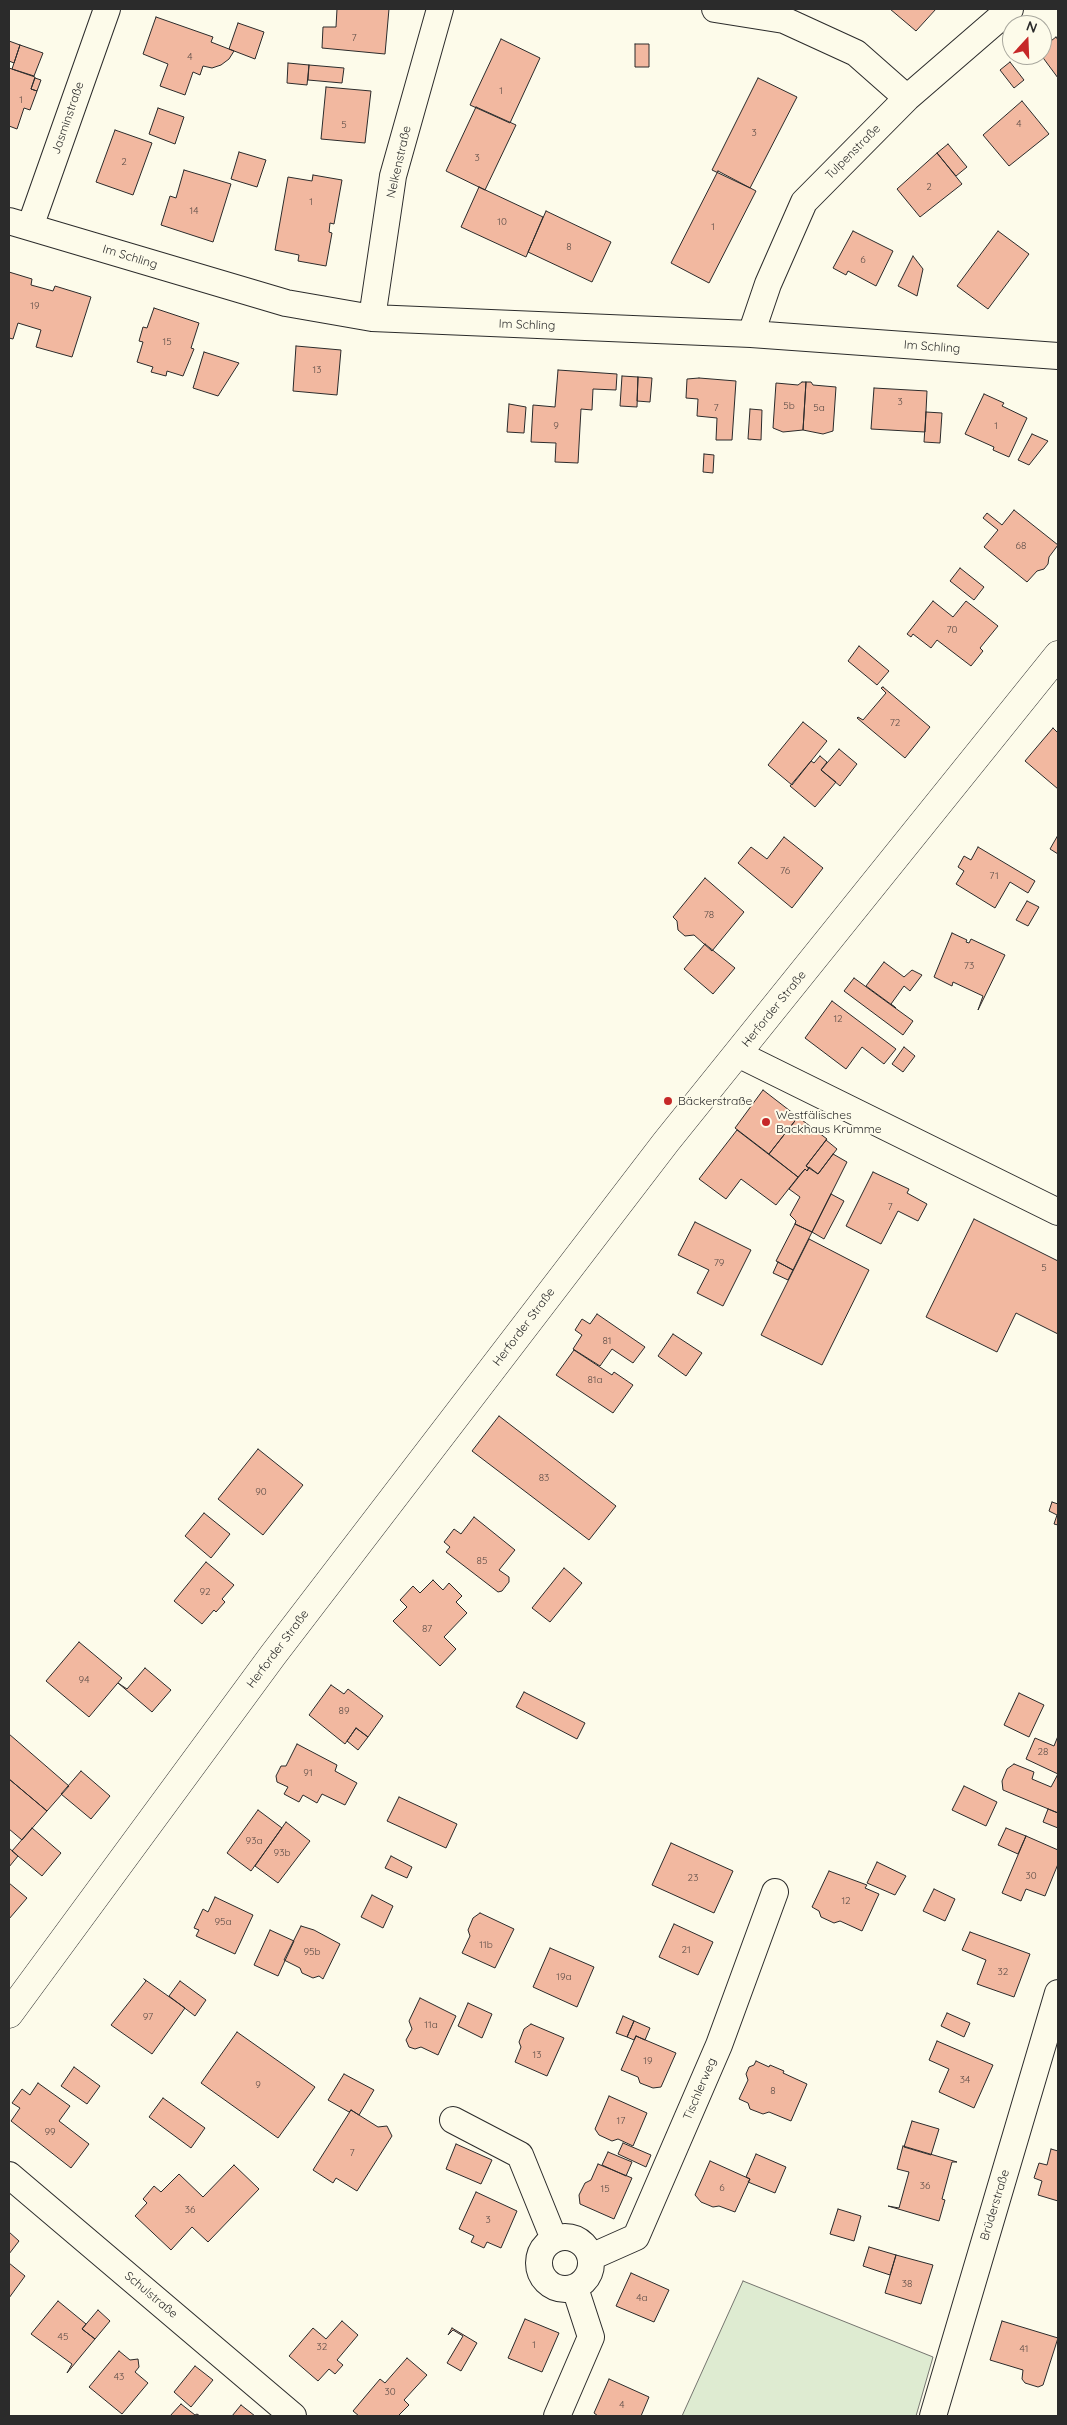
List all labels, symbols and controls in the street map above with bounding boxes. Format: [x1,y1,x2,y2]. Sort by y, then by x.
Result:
north arrow [1002,15,1052,65]
text: N [1024,17,1040,37]
house number: 7 [351,32,357,44]
house number: 4 [187,51,193,63]
street label: Jasminstraße [49,80,87,156]
house number: 1 [499,85,503,97]
house number: 1 [19,94,23,106]
house number: 4 [1016,118,1022,130]
house number: 5 [341,119,347,131]
street label: Tulpenstraße [822,121,884,183]
street label: Nelkenstraße [384,125,414,199]
house number: 3 [751,127,757,139]
house number: 3 [474,152,480,164]
house number: 2 [121,156,127,168]
house number: 2 [926,181,932,193]
house number: 1 [309,196,313,208]
house number: 14 [190,205,198,217]
house number: 10 [497,216,507,228]
house number: 1 [711,221,715,233]
house number: 8 [566,241,572,253]
street label: Im Schling [101,242,159,272]
house number: 6 [860,254,866,266]
house number: 19 [30,300,40,312]
street label: Im Schling [498,317,556,333]
house number: 15 [162,336,172,348]
street label: Im Schling [903,338,961,356]
house number: 13 [313,364,321,376]
house number: 3 [897,396,903,408]
house number: 5b [783,400,795,412]
house number: 7 [713,402,719,414]
house number: 5a [813,402,825,414]
house number: 9 [553,420,559,432]
house number: 1 [994,420,998,432]
house number: 68 [1016,540,1026,552]
house number: 70 [946,624,958,636]
house number: 72 [890,717,900,729]
house number: 76 [780,865,790,877]
house number: 71 [989,870,999,882]
house number: 78 [704,909,714,921]
house number: 73 [964,960,974,972]
street label: Herforder Straße [739,968,809,1050]
house number: 12 [833,1013,843,1025]
place label: Bäckerstraße [678,1094,752,1108]
marker: Bäckerstraße [662,1095,674,1107]
place label: Westfälisches Backhaus Krumme [776,1108,881,1136]
marker: Westfälisches Backhaus Krumme [760,1116,772,1128]
house number: 7 [887,1201,893,1213]
house number: 79 [714,1257,724,1269]
house number: 5 [1041,1262,1047,1274]
street label: Herforder Straße [490,1285,558,1369]
house number: 81 [602,1335,612,1347]
house number: 81a [587,1374,603,1386]
house number: 83 [539,1472,549,1484]
house number: 90 [255,1486,267,1498]
house number: 85 [477,1555,487,1567]
house number: 92 [199,1586,211,1598]
street label: Herforder Straße [244,1607,312,1691]
house number: 87 [422,1623,432,1635]
house number: 94 [79,1674,89,1686]
house number: 89 [339,1705,349,1717]
house number: 28 [1038,1746,1048,1758]
house number: 91 [303,1767,313,1779]
house number: 93a [246,1835,262,1847]
house number: 93b [274,1847,290,1859]
house number: 30 [1025,1870,1037,1882]
house number: 23 [688,1872,698,1884]
house number: 12 [841,1895,851,1907]
house number: 95a [214,1916,232,1928]
house number: 11b [479,1939,493,1951]
house number: 21 [681,1944,691,1956]
house number: 95b [303,1946,321,1958]
house number: 32 [998,1966,1008,1978]
house number: 19a [556,1971,572,1983]
house number: 97 [143,2011,153,2023]
house number: 11a [424,2019,438,2031]
house number: 13 [533,2049,541,2061]
house number: 19 [643,2055,653,2067]
street label: Tischlerweg [680,2056,720,2122]
house number: 34 [960,2074,970,2086]
house number: 9 [255,2079,261,2091]
house number: 8 [770,2085,776,2097]
house number: 17 [617,2115,625,2127]
house number: 99 [44,2126,56,2138]
house number: 7 [349,2147,355,2159]
street label: Brüderstraße [977,2168,1013,2242]
house number: 36 [920,2180,930,2192]
house number: 6 [719,2182,725,2194]
house number: 15 [600,2183,610,2195]
house number: 36 [185,2204,195,2216]
house number: 3 [485,2214,491,2226]
street label: Schulstraße [122,2269,180,2321]
house number: 38 [902,2278,912,2290]
house number: 4a [636,2292,648,2304]
house number: 45 [58,2331,68,2343]
house number: 1 [532,2339,536,2351]
house number: 32 [317,2341,327,2353]
house number: 41 [1020,2343,1028,2355]
house number: 43 [114,2371,124,2383]
house number: 30 [384,2386,396,2398]
house number: 4 [619,2399,625,2411]

